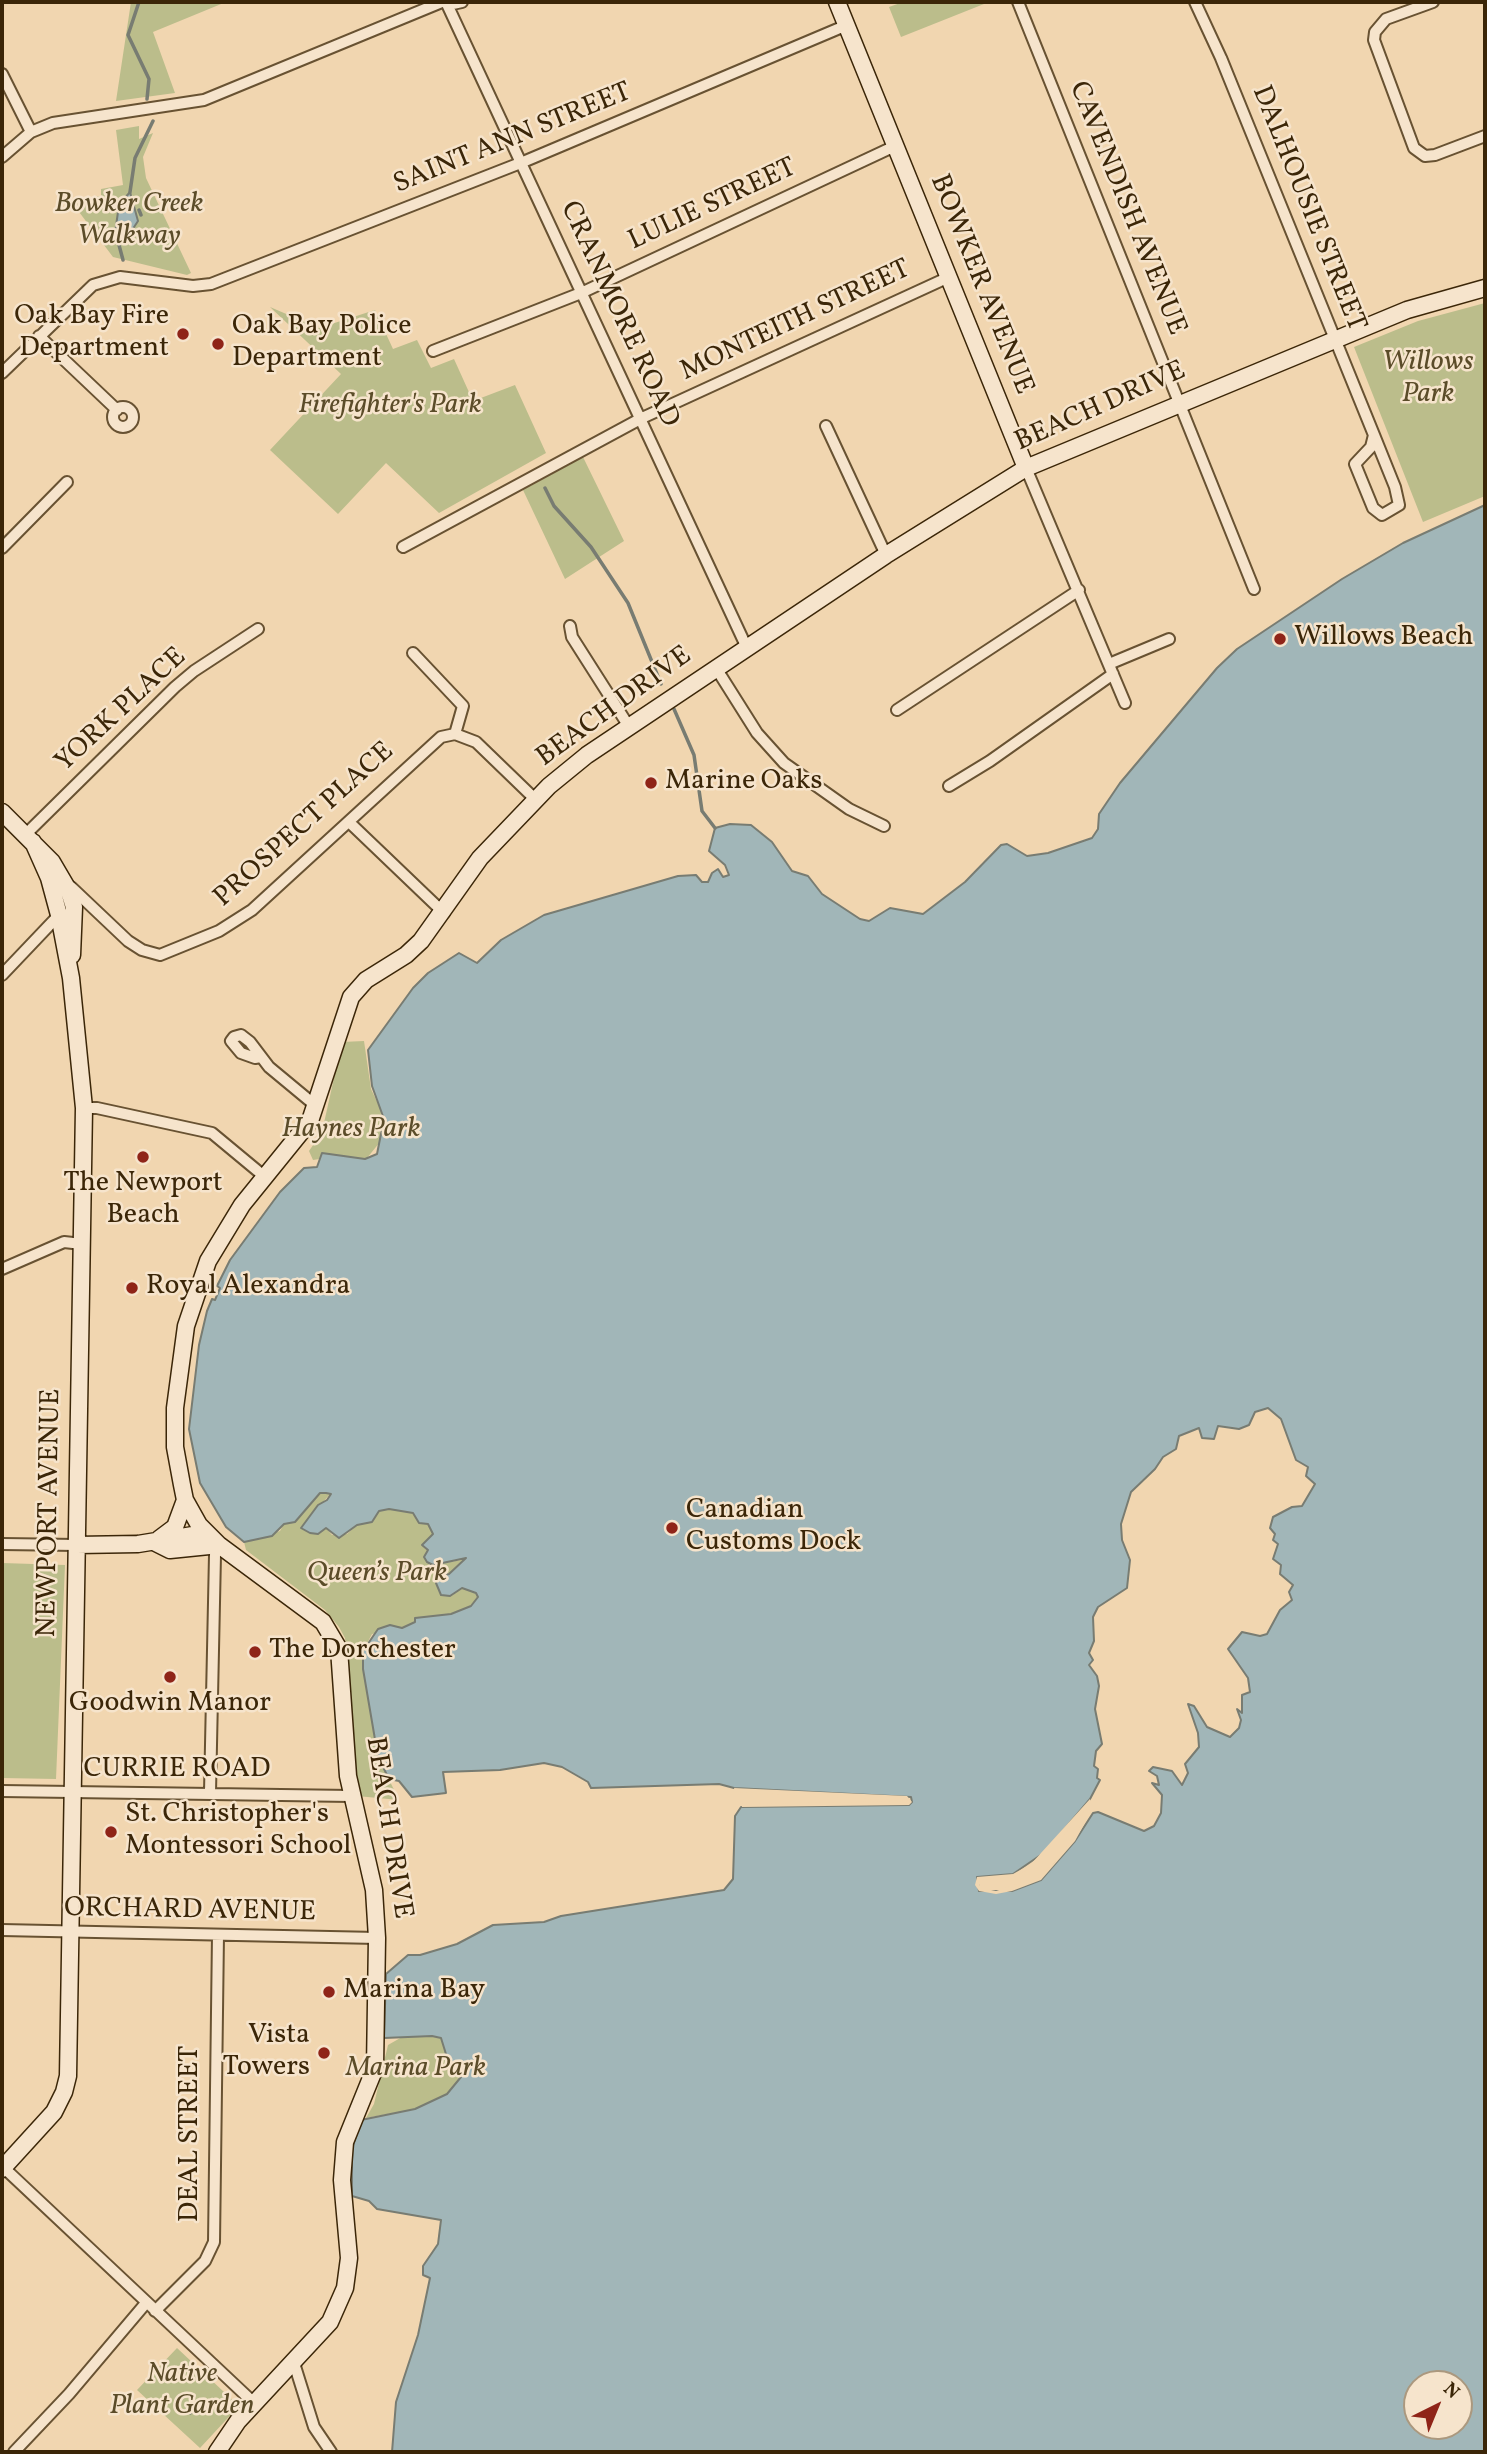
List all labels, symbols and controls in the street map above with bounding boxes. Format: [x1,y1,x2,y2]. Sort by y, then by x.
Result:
street label: SAINT ANN STREET [389,77,637,203]
street label: CAVENDISH AVENUE [1060,77,1192,341]
street label: DALHOUSIE STREET [1242,81,1372,337]
street label: LULIE STREET [624,152,802,260]
street label: BOWKER AVENUE [921,170,1039,400]
park label: Bowker Creek Walkway [55,189,203,255]
street label: CRANMORE ROAD [551,197,685,433]
street label: MONTEITH STREET [676,254,916,390]
place label: Oak Bay Fire Department [14,301,169,367]
place label: Oak Bay Police Department [232,311,411,377]
marker: Oak Bay Fire Department [175,326,191,342]
marker: Oak Bay Police Department [210,336,226,352]
park label: Willows Park [1382,347,1474,413]
street label: BEACH DRIVE [1010,355,1192,461]
park label: Firefighter's Park [298,390,482,424]
place label: Willows Beach [1294,622,1473,656]
marker: Willows Beach [1272,631,1288,647]
street label: BEACH DRIVE [531,640,699,776]
street label: YORK PLACE [49,642,195,780]
street label: PROSPECT PLACE [208,736,402,916]
place label: Marine Oaks [665,766,822,800]
marker: Marine Oaks [643,775,659,791]
park label: Haynes Park [281,1114,421,1148]
marker: The Newport Beach [135,1149,151,1165]
place label: The Newport Beach [63,1168,223,1234]
place label: Royal Alexandra [146,1271,350,1305]
marker: Royal Alexandra [124,1280,140,1296]
street label: NEWPORT AVENUE [32,1388,70,1638]
place label: Canadian Customs Dock [686,1495,861,1561]
marker: Canadian Customs Dock [664,1520,680,1536]
park label: Queen’s Park [307,1558,447,1592]
place label: The Dorchester [269,1635,456,1669]
marker: The Dorchester [247,1644,263,1660]
marker: Goodwin Manor [162,1669,178,1685]
place label: Goodwin Manor [69,1688,271,1722]
street label: BEACH DRIVE [356,1735,418,1921]
street label: CURRIE ROAD [83,1754,271,1788]
place label: St. Christopher's Montessori School [125,1799,351,1865]
marker: St. Christopher's Montessori School [103,1824,119,1840]
street label: ORCHARD AVENUE [64,1893,316,1931]
place label: Marina Bay [343,1975,485,2009]
marker: Marina Bay [321,1984,337,2000]
place label: Vista Towers [223,2020,310,2086]
marker: Vista Towers [316,2045,332,2061]
street label: DEAL STREET [175,2046,209,2222]
park label: Marina Park [346,2053,486,2087]
park label: Native Plant Garden [109,2359,255,2425]
north arrow [1403,2370,1473,2440]
text: N [1437,2377,1465,2405]

